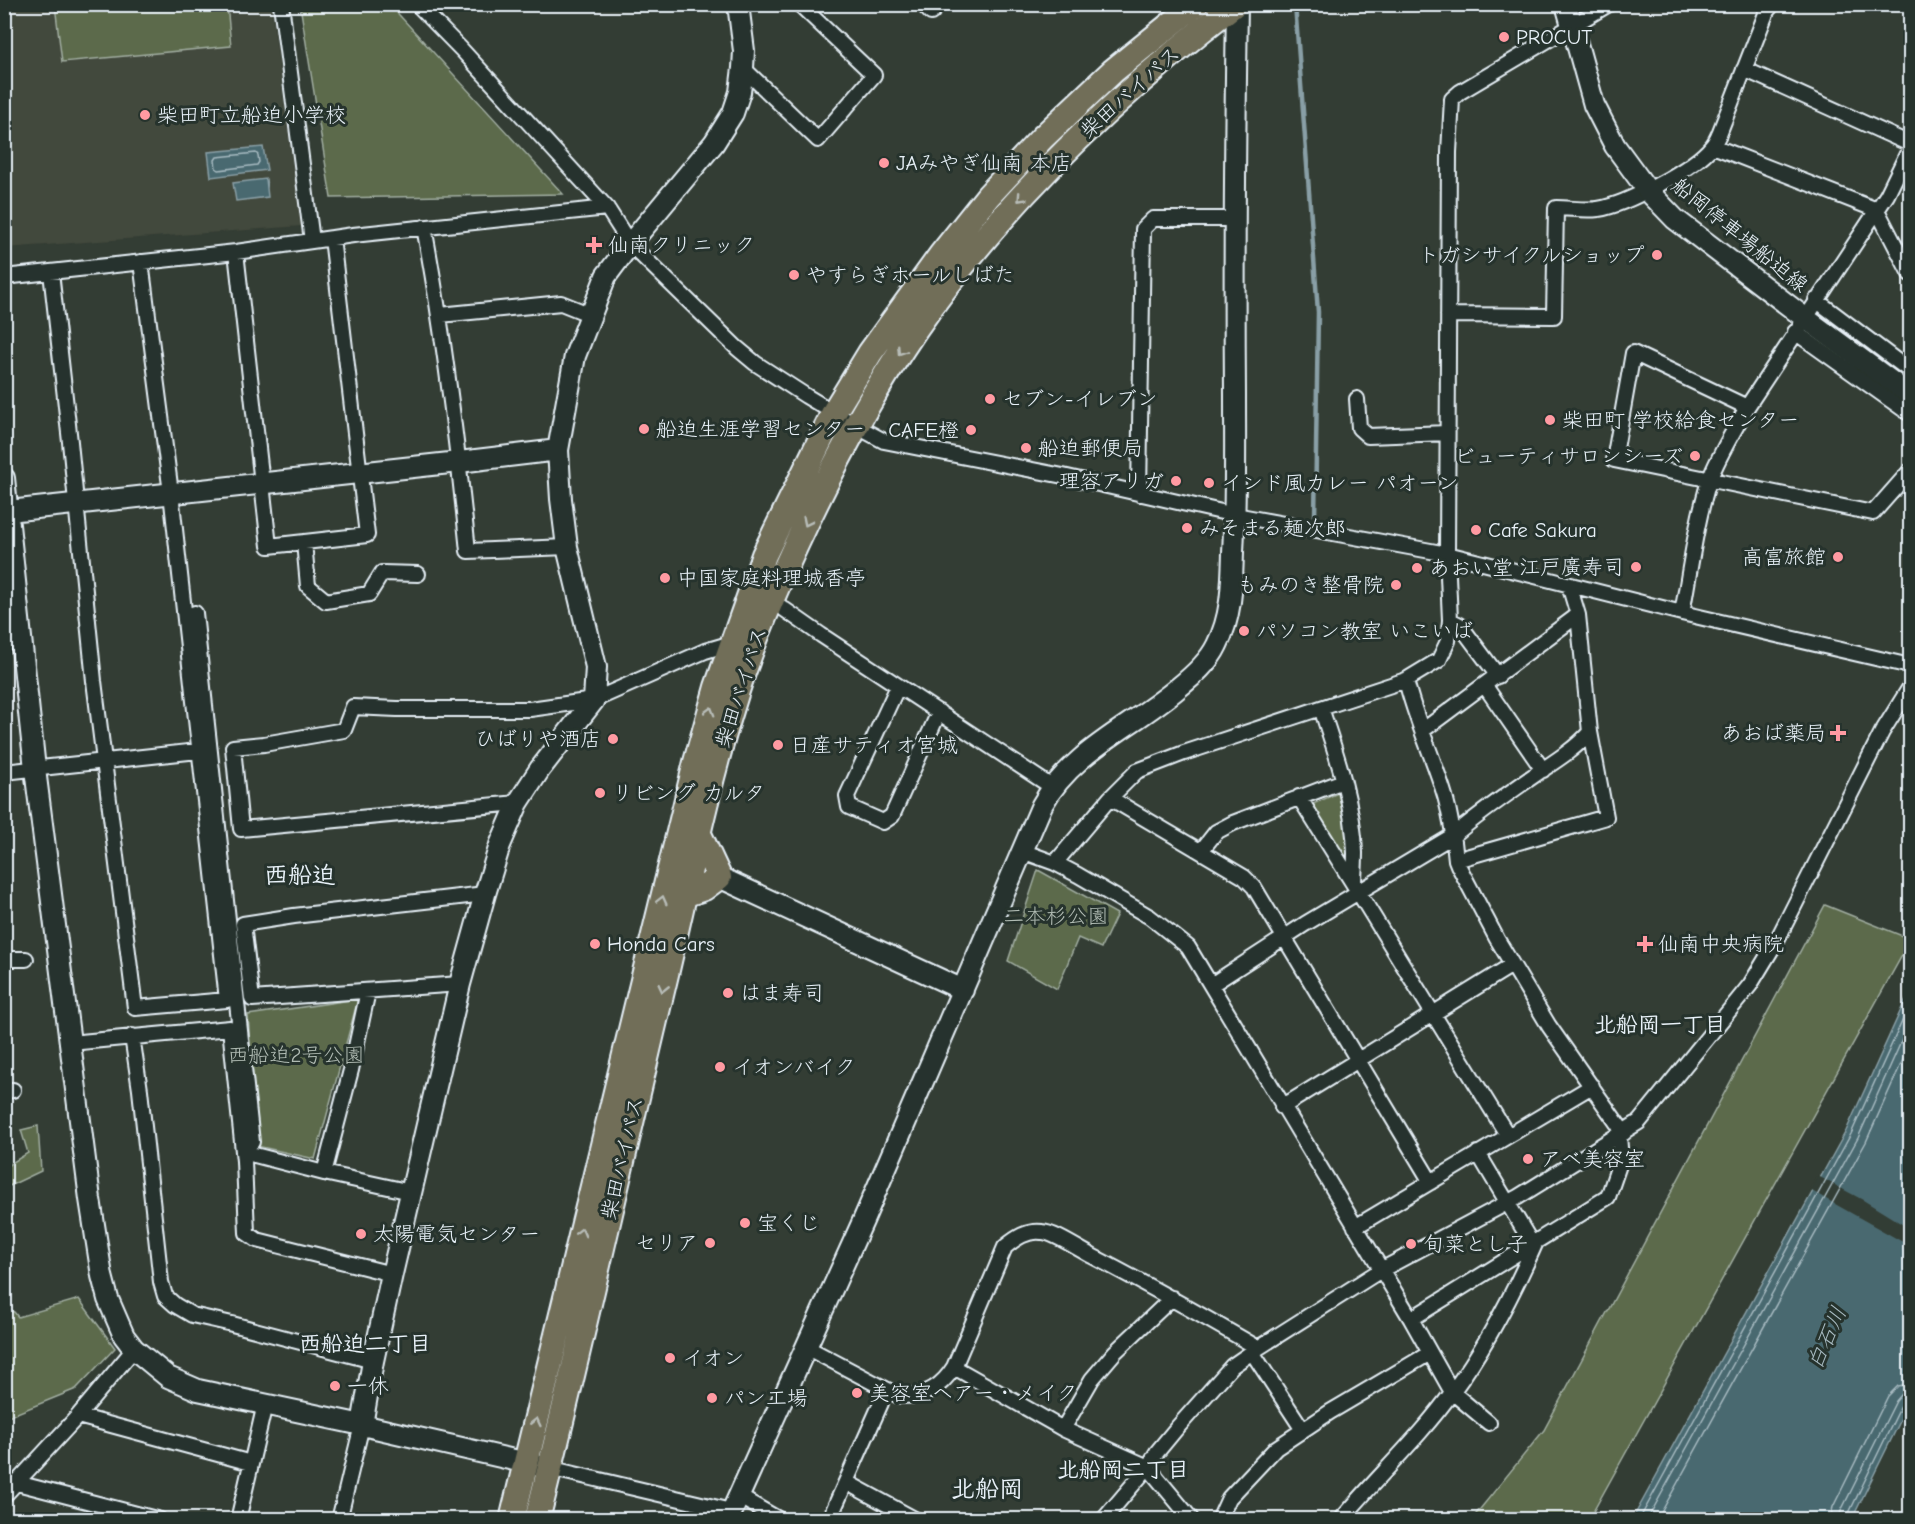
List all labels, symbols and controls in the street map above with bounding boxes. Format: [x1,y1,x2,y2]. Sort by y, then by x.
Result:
place label: PROCUT [1516,25,1592,49]
marker: PROCUT [1497,30,1511,44]
street label: 柴田バイパス [1075,41,1185,143]
place label: 柴田町立船迫小学校 [157,103,346,127]
marker: 柴田町立船迫小学校 [138,108,152,122]
place label: JAみやぎ仙南 本店 [896,151,1072,175]
marker: JAみやぎ仙南 本店 [877,156,891,170]
street label: 船岡停車場船迫線 [1667,173,1813,297]
one-way arrow [1017,191,1028,202]
place label: 仙南クリニック [608,233,755,257]
marker: 仙南クリニック [585,236,603,254]
place label: トガシサイクルショップ [1418,243,1645,267]
marker: トガシサイクルショップ [1650,248,1664,262]
place label: やすらぎホールしばた [806,263,1015,287]
marker: やすらぎホールしばた [787,268,801,282]
one-way arrow [897,345,908,356]
place label: セブン-イレブン [1002,387,1157,411]
marker: セブン-イレブン [983,392,997,406]
place label: 柴田町 学校給食センター [1562,408,1799,432]
marker: 柴田町 学校給食センター [1543,413,1557,427]
place label: 船迫生涯学習センター [656,417,865,441]
place label: CAFE橙 [888,418,959,442]
marker: 船迫生涯学習センター [637,422,651,436]
marker: CAFE橙 [964,423,978,437]
place label: 船迫郵便局 [1038,436,1143,460]
marker: 船迫郵便局 [1019,441,1033,455]
place label: ビューティサロンシーズ [1454,444,1683,468]
marker: ビューティサロンシーズ [1688,449,1702,463]
place label: 理容アリガ [1059,469,1164,493]
place label: インド風カレー パオーン [1221,471,1459,495]
marker: 理容アリガ [1169,474,1183,488]
marker: インド風カレー パオーン [1202,476,1216,490]
one-way arrow [802,515,814,526]
place label: みそまる麺次郎 [1199,516,1346,540]
place label: Cafe Sakura [1488,518,1597,542]
marker: みそまる麺次郎 [1180,521,1194,535]
marker: Cafe Sakura [1469,523,1483,537]
place label: 高富旅館 [1742,545,1826,569]
marker: 高富旅館 [1831,550,1845,564]
place label: 江戸廣寿司 [1519,555,1624,579]
place label: あおい堂 [1429,556,1513,580]
marker: 江戸廣寿司 [1629,560,1643,574]
marker: あおい堂 [1410,561,1424,575]
place label: 中国家庭料理城香亭 [677,566,866,590]
marker: 中国家庭料理城香亭 [658,571,672,585]
place label: もみのき整骨院 [1237,573,1384,597]
marker: もみのき整骨院 [1389,578,1403,592]
place label: パソコン教室 いこいば [1256,619,1473,643]
street label: 柴田バイパス [710,624,772,750]
marker: パソコン教室 いこいば [1237,624,1251,638]
one-way arrow [703,706,715,717]
place label: あおば薬局 [1721,721,1826,745]
marker: あおば薬局 [1831,726,1845,740]
place label: ひばりや酒店 [475,727,601,751]
marker: ひばりや酒店 [606,732,620,746]
place label: 日産サティオ宮城 [790,733,958,757]
marker: 日産サティオ宮城 [771,738,785,752]
place label: リビング カルタ [612,781,765,805]
marker: リビング カルタ [593,786,607,800]
district label: 西船迫 [264,861,336,889]
one-way arrow [655,895,668,905]
park label: 二本杉公園 [1004,904,1109,928]
place label: Honda Cars [607,932,715,956]
place label: 仙南中央病院 [1658,932,1784,956]
marker: 仙南中央病院 [1636,935,1654,953]
marker: Honda Cars [588,937,602,951]
place label: はま寿司 [740,981,824,1005]
one-way arrow [657,982,670,992]
marker: はま寿司 [721,986,735,1000]
district label: 北船岡一丁目 [1594,1012,1726,1038]
park label: 西船迫2号公園 [228,1043,364,1067]
place label: イオンバイク [732,1055,855,1079]
marker: イオンバイク [713,1060,727,1074]
street label: 柴田バイパス [596,1094,648,1222]
place label: アベ美容室 [1540,1147,1645,1171]
marker: アベ美容室 [1521,1152,1535,1166]
place label: 宝くじ [757,1211,820,1235]
marker: 宝くじ [738,1216,752,1230]
place label: 太陽電気センター [373,1222,540,1246]
marker: 太陽電気センター [354,1227,368,1241]
one-way arrow [573,1227,586,1237]
place label: セリア [635,1231,698,1255]
place label: 旬菜とし子 [1423,1232,1528,1256]
marker: セリア [703,1236,717,1250]
marker: 旬菜とし子 [1404,1237,1418,1251]
water label: 白石川 [1802,1303,1852,1373]
district label: 西船迫二丁目 [299,1331,431,1357]
place label: イオン [682,1346,744,1370]
marker: イオン [663,1351,677,1365]
place label: 一休 [347,1374,389,1398]
marker: 一休 [328,1379,342,1393]
place label: 美容室ヘアー・メイク [869,1381,1077,1405]
place label: パン工場 [724,1386,808,1410]
marker: 美容室ヘアー・メイク [850,1386,864,1400]
marker: パン工場 [705,1391,719,1405]
one-way arrow [528,1417,541,1427]
district label: 北船岡二丁目 [1057,1457,1189,1483]
district label: 北船岡 [951,1475,1023,1503]

